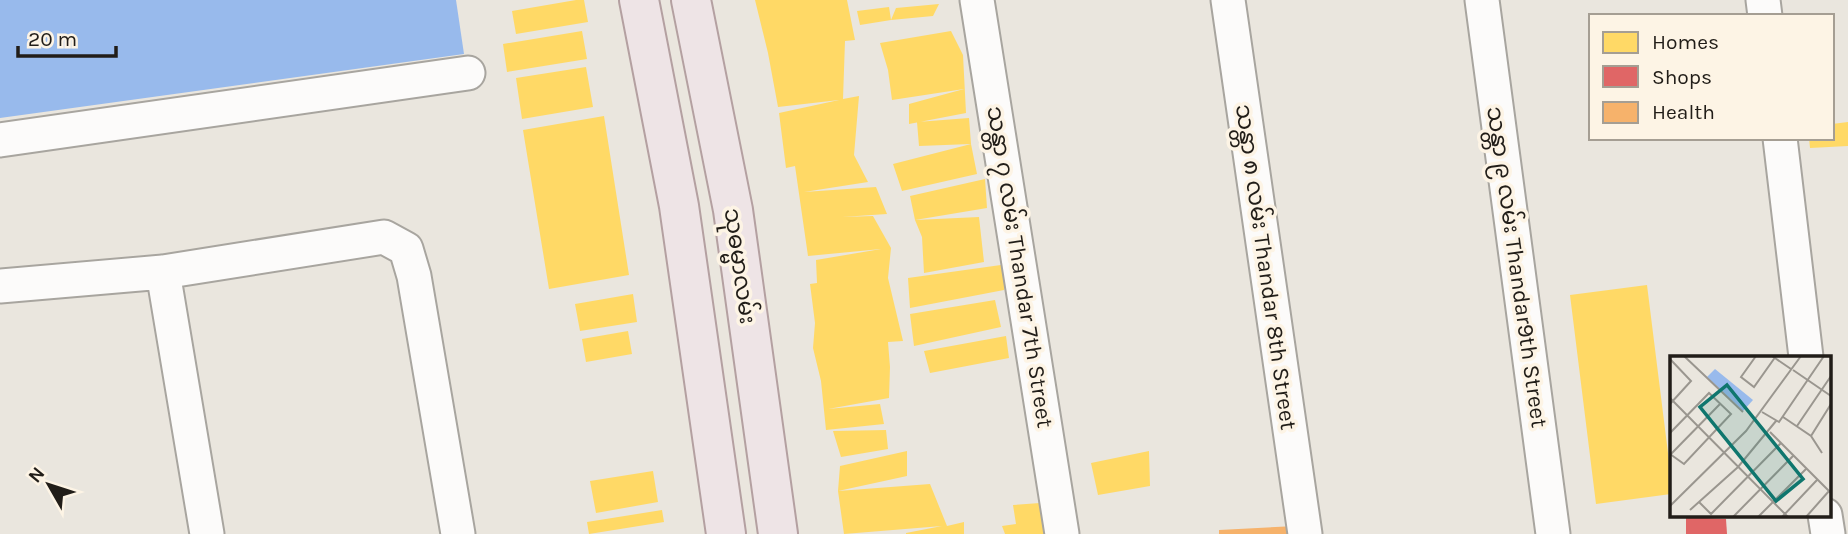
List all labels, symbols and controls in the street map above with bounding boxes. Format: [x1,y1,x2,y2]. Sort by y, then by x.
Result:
scale bar [18,14,116,58]
legend [1589,14,1834,140]
text: 20 m [28,27,77,51]
text: Homes [1652,30,1719,54]
text: Shops [1652,65,1712,89]
text: Health [1652,100,1715,124]
street label: သန္တာ ၈ လမ်း Thandar 8th Street [1225,102,1305,433]
street label: သန္တာ ၇ လမ်း Thandar 7th Street [976,104,1062,431]
street label: သန္တာ ၉ လမ်း Thandar9th Street [1476,104,1556,430]
street label: သုဓမ္မာလမ်း [713,206,764,327]
inset map [1670,356,1830,516]
north arrow [14,450,84,520]
text: N [24,463,49,487]

